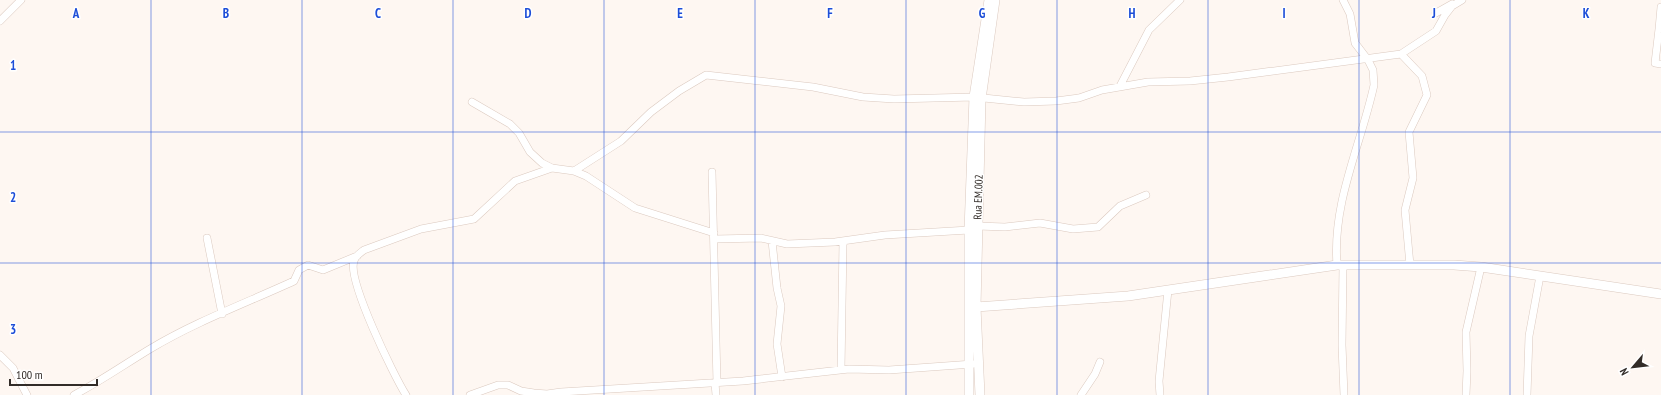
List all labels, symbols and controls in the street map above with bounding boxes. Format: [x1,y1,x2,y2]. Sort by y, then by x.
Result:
text: A [72,5,80,22]
text: B [223,5,229,22]
text: C [375,5,381,22]
text: D [525,5,532,22]
text: E [677,5,683,22]
text: F [827,5,833,22]
text: G [979,5,986,22]
text: H [1129,5,1136,22]
text: I [1282,5,1286,22]
text: J [1431,5,1436,22]
text: K [1583,5,1590,22]
text: 1 [10,57,16,74]
street label: Rua EM.002 [970,174,986,220]
text: 2 [10,189,16,206]
text: 3 [10,321,16,338]
north arrow [1613,347,1653,387]
scale bar [10,361,97,387]
text: N [1617,366,1632,378]
text: 100 m [16,367,43,382]

